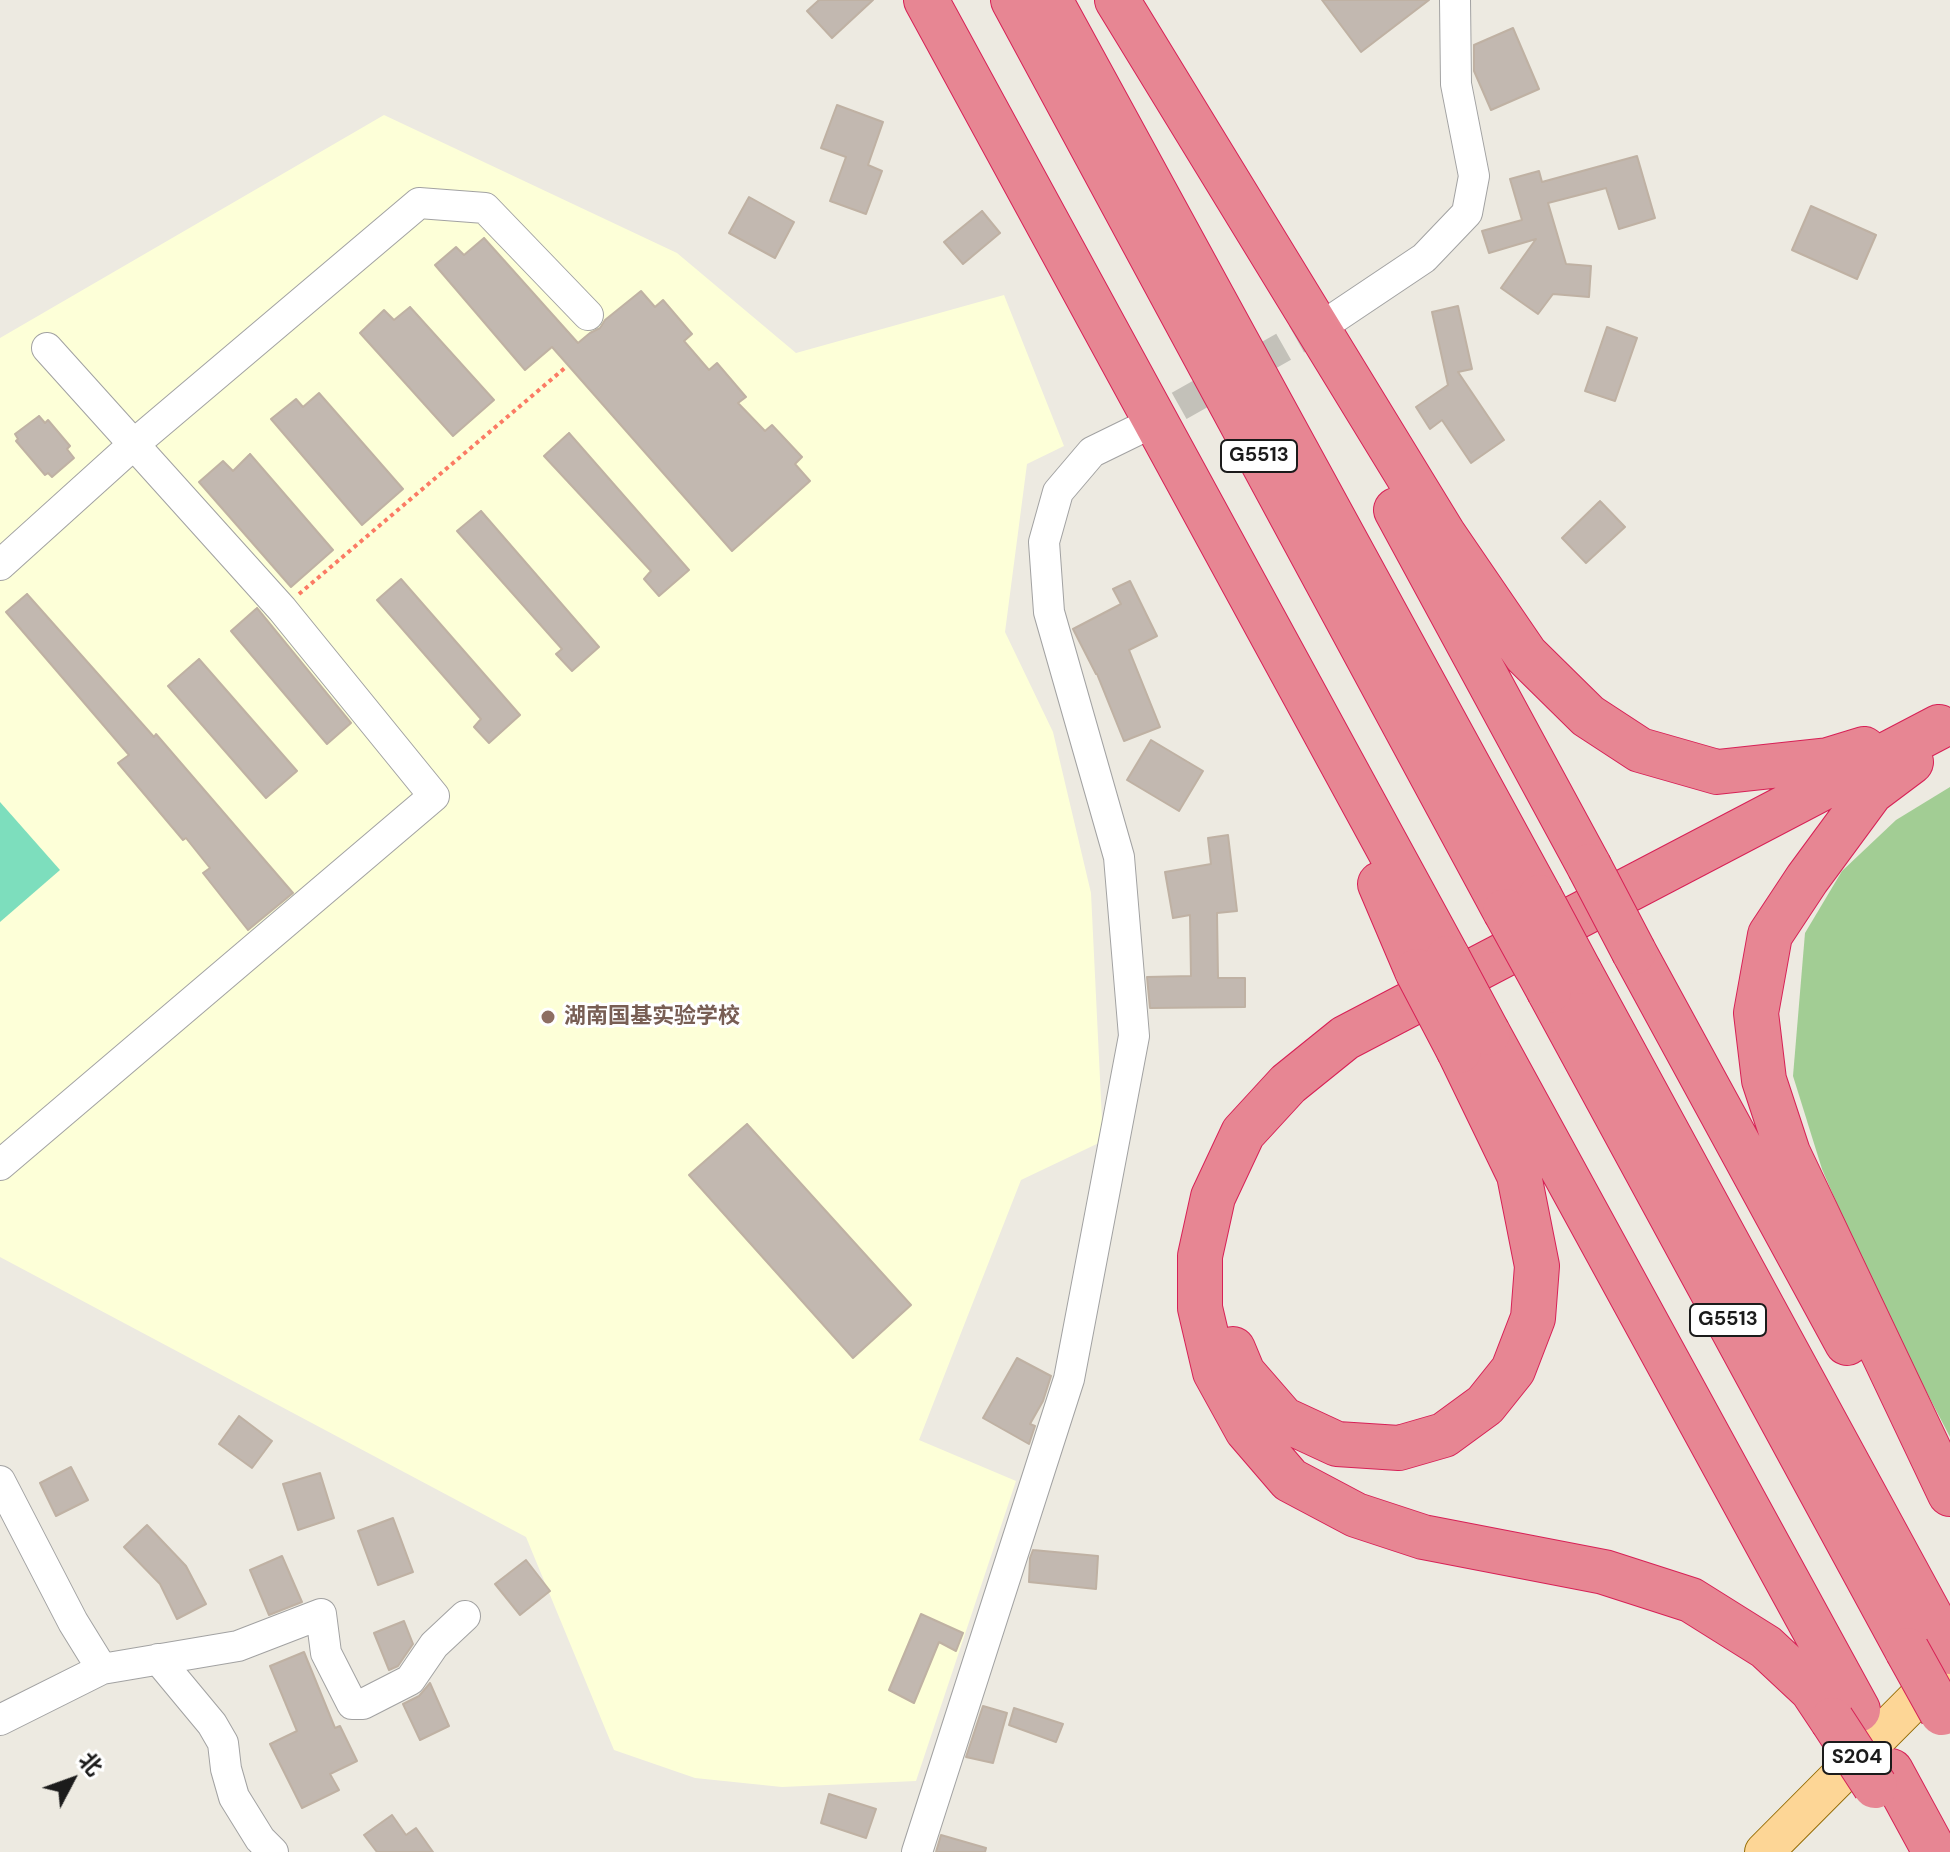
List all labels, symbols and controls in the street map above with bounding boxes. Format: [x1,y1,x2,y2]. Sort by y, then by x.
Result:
road number: G5513 [1221,440,1297,472]
place label: 湖南国基实验学校 [564,1004,740,1030]
marker: 湖南国基实验学校 [539,1008,557,1026]
road number: G5513 [1690,1304,1766,1336]
north arrow [32,1740,112,1820]
road number: S204 [1823,1742,1891,1774]
text: 北 [72,1746,109,1782]

